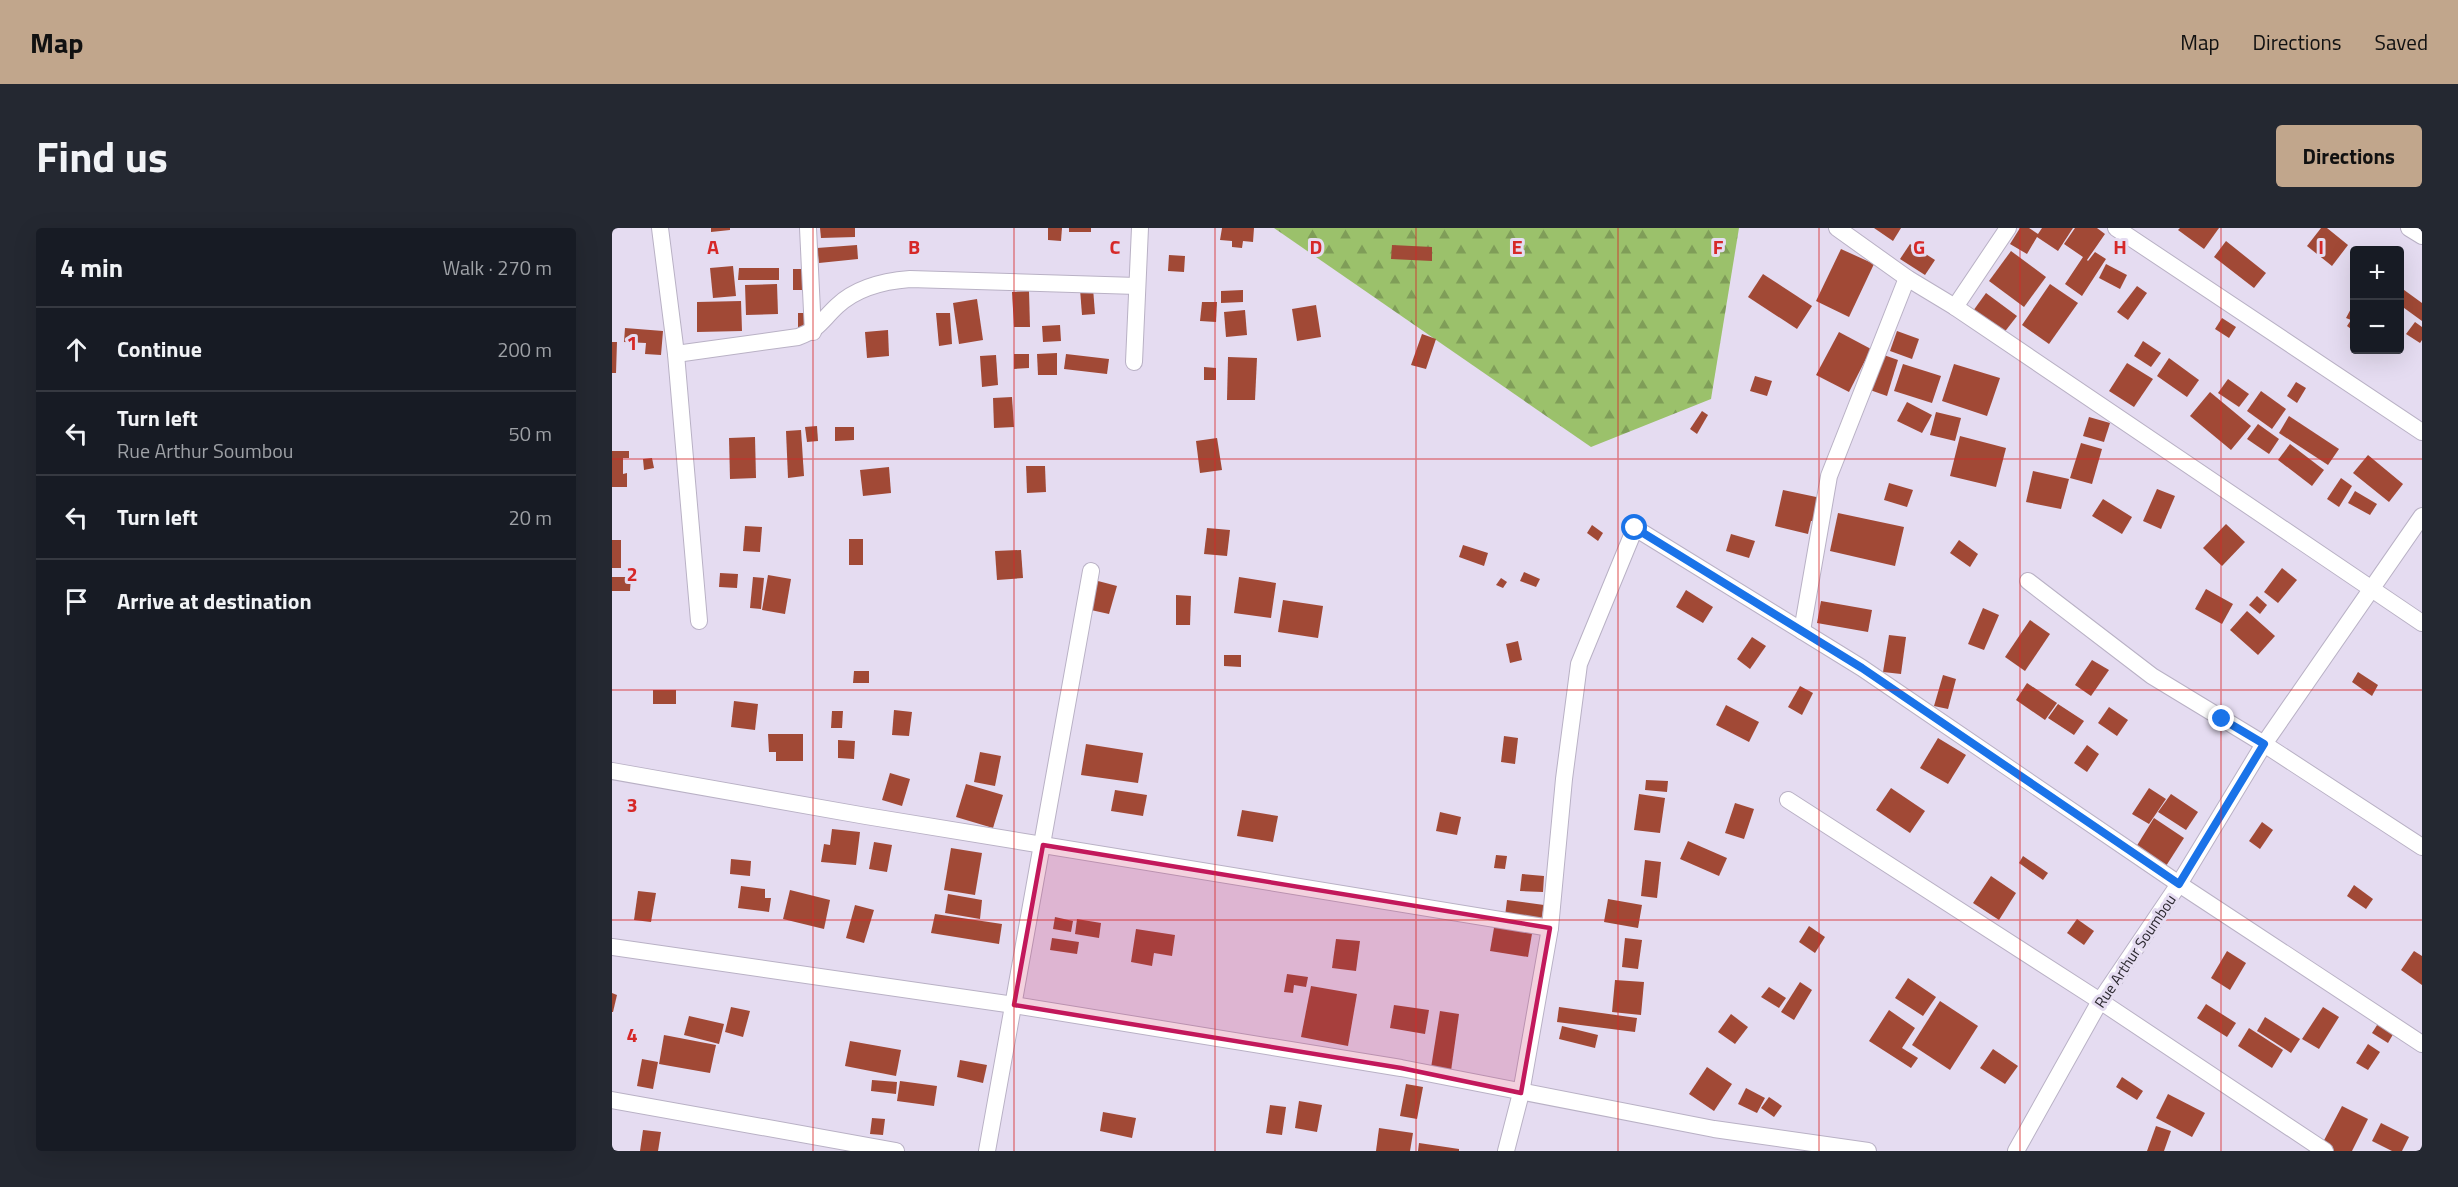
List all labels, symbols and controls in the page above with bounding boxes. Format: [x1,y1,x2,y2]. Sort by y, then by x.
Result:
text: Map [30,21,84,64]
text: Map [2180,26,2220,58]
text: Directions [2253,26,2342,58]
text: Saved [2375,26,2428,58]
text: Find us [36,124,168,188]
button: Directions [2276,125,2422,187]
text: A [707,231,719,262]
text: B [908,231,920,262]
text: C [1110,231,1121,262]
text: D [1310,231,1322,262]
text: E [1511,231,1523,262]
text: F [1713,231,1724,262]
text: G [1913,231,1925,262]
text: H [2113,231,2127,262]
text: I [2318,231,2324,262]
map controls [2350,246,2404,354]
button: + [2350,246,2404,300]
text: 4 min [60,248,123,287]
text: Walk · 270 m [443,252,552,283]
button: − [2350,300,2404,354]
text: 1 [626,327,638,358]
text: Continue [117,332,202,366]
icon: ahead [60,333,93,366]
text: 200 m [497,334,552,365]
text: Turn left [117,401,198,435]
icon: left [60,417,93,450]
text: 50 m [508,418,552,449]
text: Rue Arthur Soumbou [117,435,293,466]
text: Turn left [117,500,198,534]
icon: left [60,501,93,534]
text: 20 m [508,502,552,533]
route start [1621,514,1647,540]
text: 2 [626,558,638,589]
text: Arrive at destination [117,584,312,618]
icon: arrive [60,585,93,618]
route end [2208,705,2234,731]
text: 3 [626,789,638,820]
street label: Rue Arthur Soumbou [2088,890,2182,1012]
text: 4 [626,1019,638,1050]

